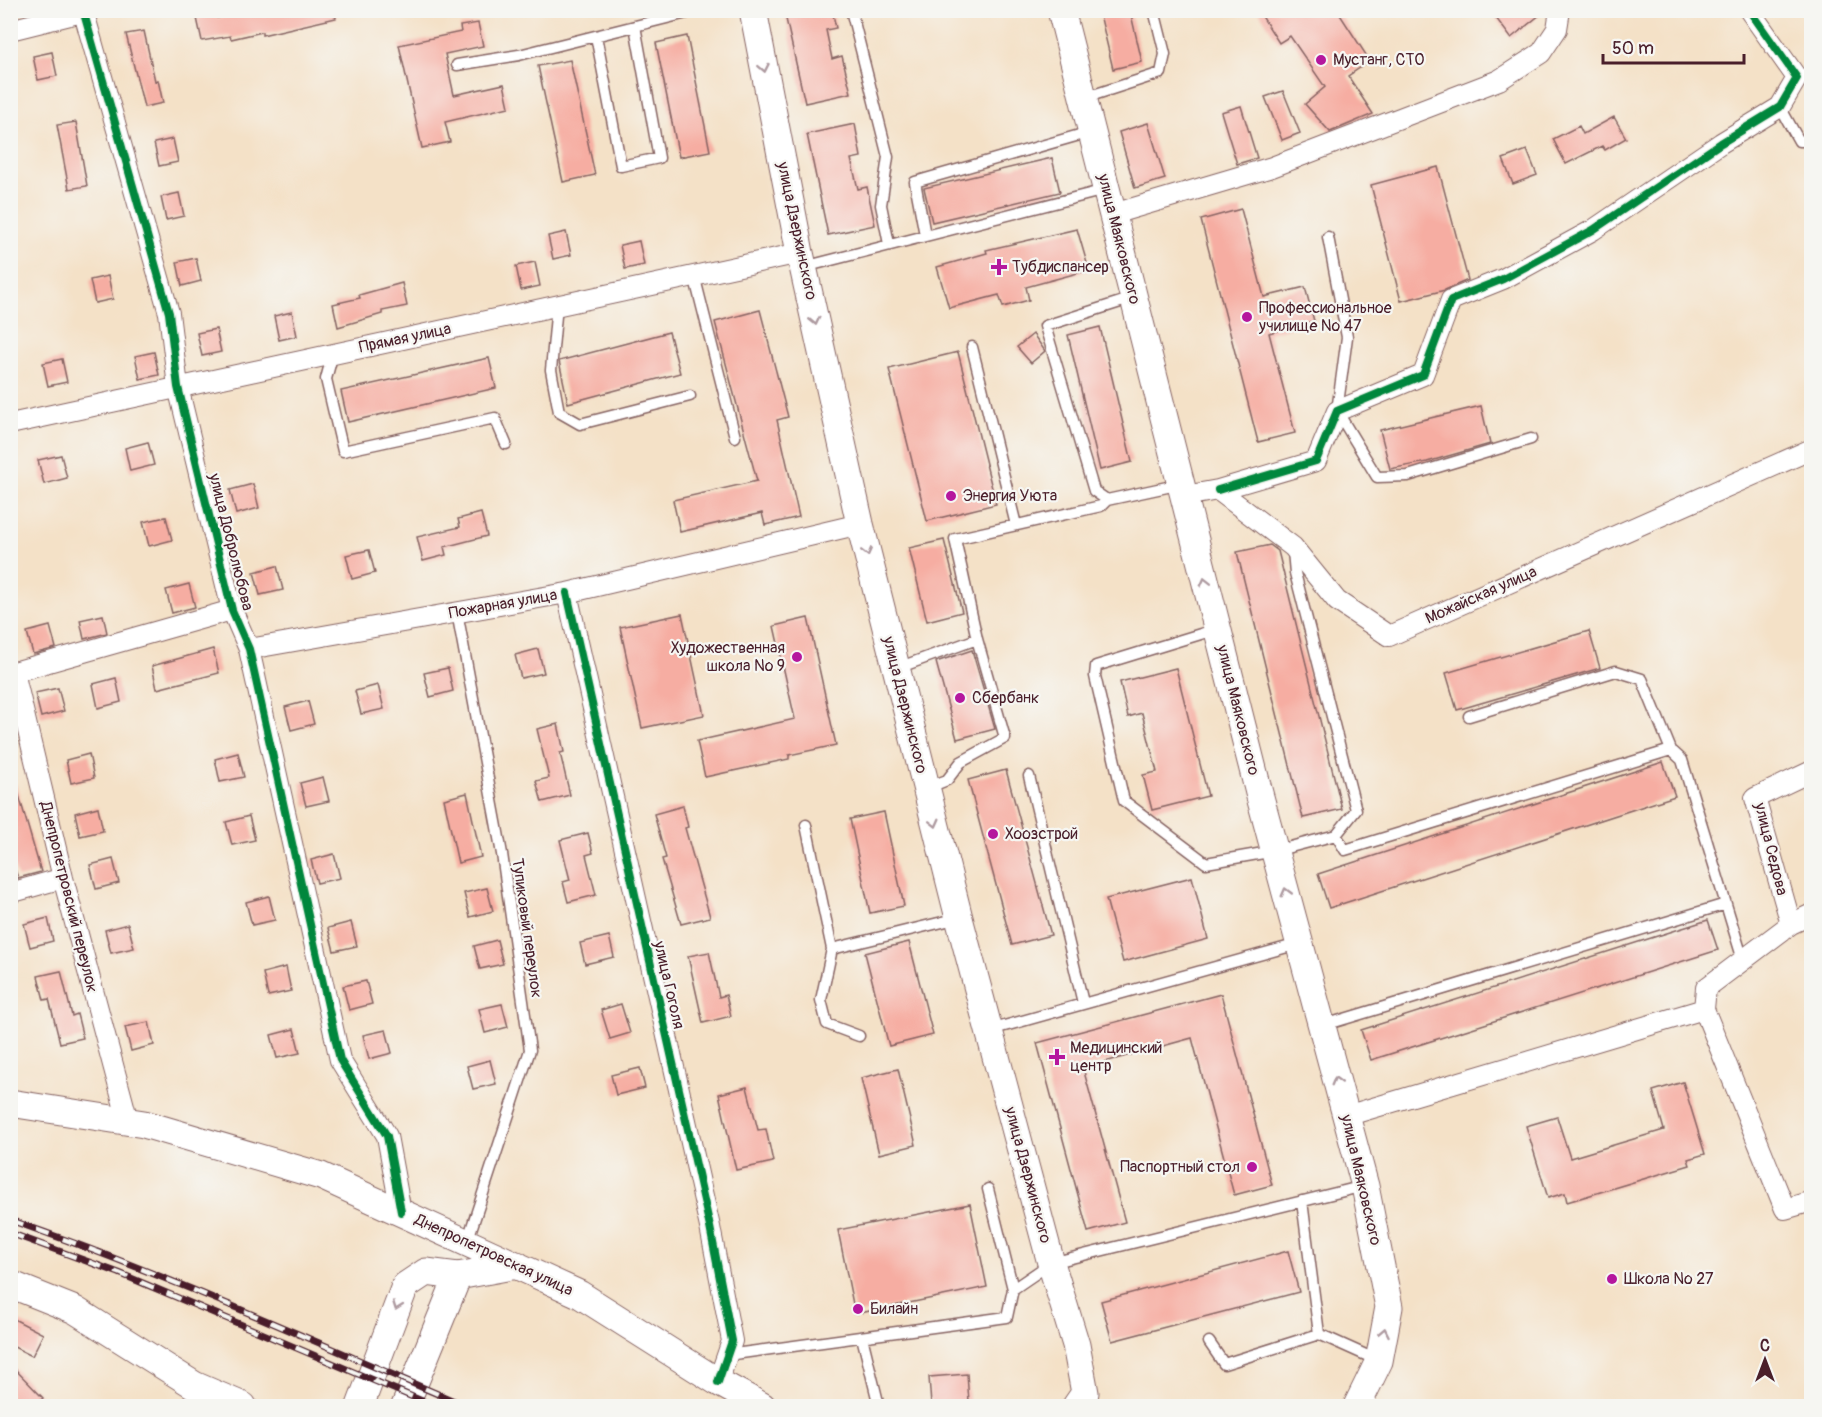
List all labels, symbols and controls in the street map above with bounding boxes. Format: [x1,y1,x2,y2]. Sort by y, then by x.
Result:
scale bar [1603,27,1744,65]
text: 50 m [1612,37,1654,60]
place label: Мустанг, СТО [1333,50,1425,70]
marker: Мустанг, СТО [1314,53,1328,67]
one-way arrow [757,63,770,73]
street label: улица Дзержинского [772,159,821,302]
street label: улица Маяковского [1093,171,1145,307]
place label: Тубдиспансер [1012,257,1109,277]
marker: Тубдиспансер [990,258,1008,276]
place label: Профессиональное училище № 47 [1258,298,1392,336]
marker: Профессиональное училище № 47 [1240,310,1254,324]
one-way arrow [808,315,821,325]
street label: Прямая улица [357,318,453,358]
street label: улица Добролюбова [204,470,258,613]
place label: Энергия Уюта [963,486,1057,506]
marker: Энергия Уюта [944,489,958,503]
one-way arrow [860,547,873,557]
street label: Можайская улица [1422,561,1540,629]
one-way arrow [1200,577,1213,587]
street label: Пожарная улица [447,585,559,623]
street label: улица Дзержинского [878,633,932,776]
place label: Художественная школа № 9 [671,638,785,676]
street label: улица Маяковского [1212,642,1264,778]
marker: Художественная школа № 9 [790,650,804,664]
place label: Сбербанк [972,688,1039,708]
marker: Сбербанк [953,691,967,705]
street label: Днепропетровский переулок [35,798,102,995]
street label: улица Седова [1750,800,1792,897]
one-way arrow [927,817,940,827]
place label: Хоозстрой [1005,824,1078,844]
marker: Хоозстрой [986,827,1000,841]
street label: Тупиковый переулок [507,857,547,999]
one-way arrow [1281,888,1293,898]
street label: улица Гоголя [649,938,689,1031]
place label: Медицинский центр [1070,1038,1162,1076]
marker: Медицинский центр [1048,1048,1066,1066]
one-way arrow [1331,1076,1344,1086]
street label: улица Дзержинского [1000,1104,1056,1246]
street label: улица Маяковского [1336,1112,1386,1248]
place label: Паспортный стол [1120,1157,1240,1177]
marker: Паспортный стол [1245,1160,1259,1174]
street label: Днепропетровская улица [411,1209,576,1301]
place label: Школа № 27 [1624,1269,1714,1289]
marker: Школа № 27 [1605,1272,1619,1286]
place label: Билайн [870,1299,918,1319]
one-way arrow [392,1300,404,1311]
marker: Билайн [851,1302,865,1316]
one-way arrow [1377,1328,1390,1338]
north arrow [1735,1330,1795,1390]
text: С [1760,1336,1770,1356]

